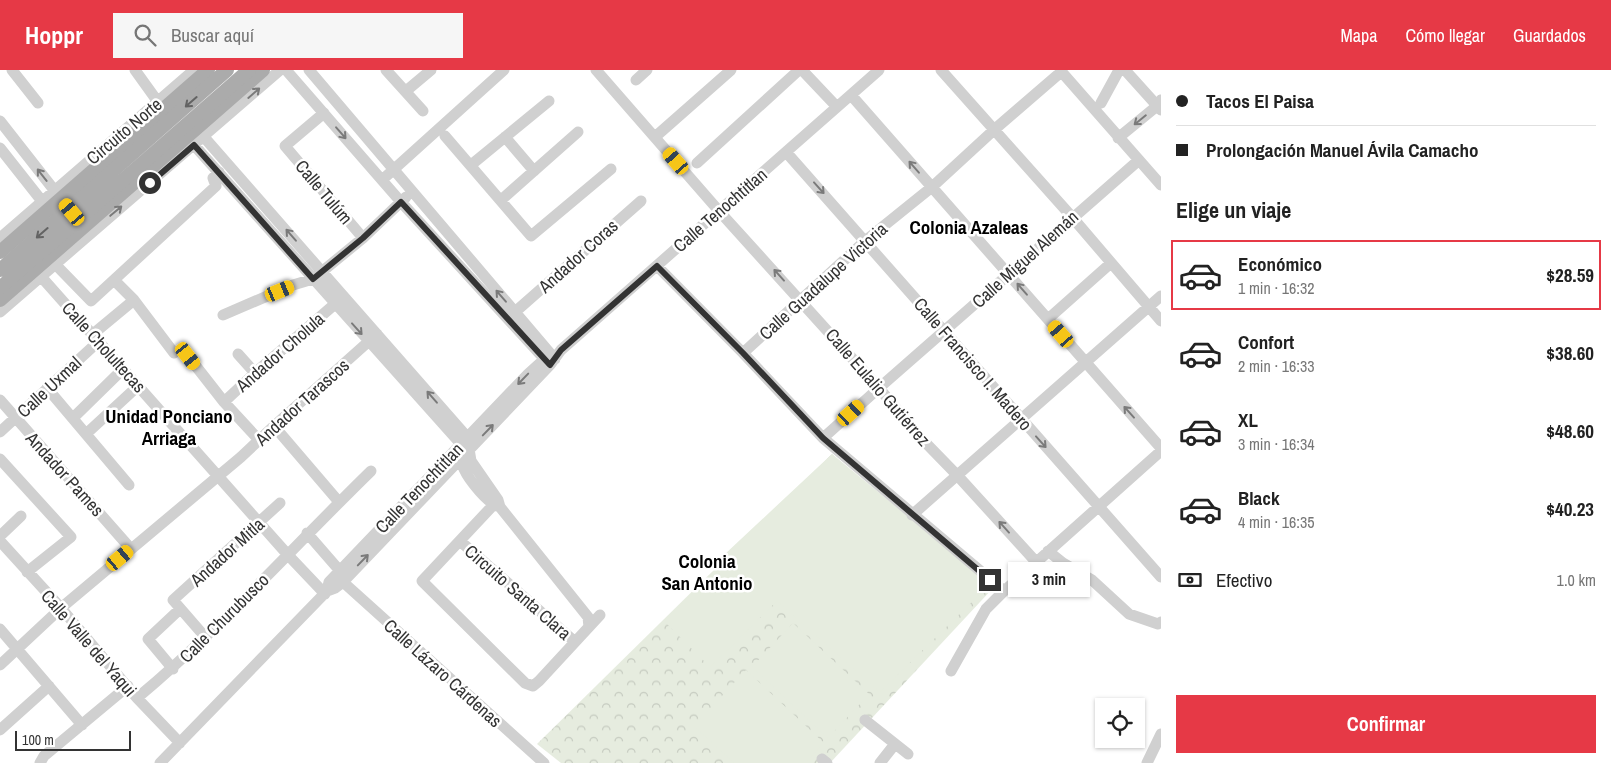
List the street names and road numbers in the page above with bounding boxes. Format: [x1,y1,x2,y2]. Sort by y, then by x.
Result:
street label: Circuito Norte [81,92,167,170]
street label: Calle Tulúm [290,154,358,230]
street label: Calle Tenochtitlan [668,162,772,258]
street label: Calle Miguel Alemán [966,204,1084,314]
street label: Andador Coras [532,213,623,299]
street label: Calle Guadalupe Victoria [753,217,893,345]
street label: Calle Francisco I. Madero [908,292,1038,436]
street label: Calle Cholultecas [56,296,152,398]
street label: Andador Cholula [230,306,330,398]
street label: Calle Eulalio Gutiérrez [820,323,936,451]
street label: Calle Uxmal [11,351,87,423]
street label: Andador Tarascos [249,353,355,452]
street label: Andador Pames [20,426,110,522]
street label: Calle Tenochtitlan [369,437,469,539]
street label: Andador Mitla [184,512,270,593]
street label: Circuito Santa Clara [459,539,577,645]
street label: Calle Churubusco [174,568,274,668]
street label: Calle Valle del Yaqui [35,584,143,702]
street label: Calle Lázaro Cárdenas [379,613,507,733]

